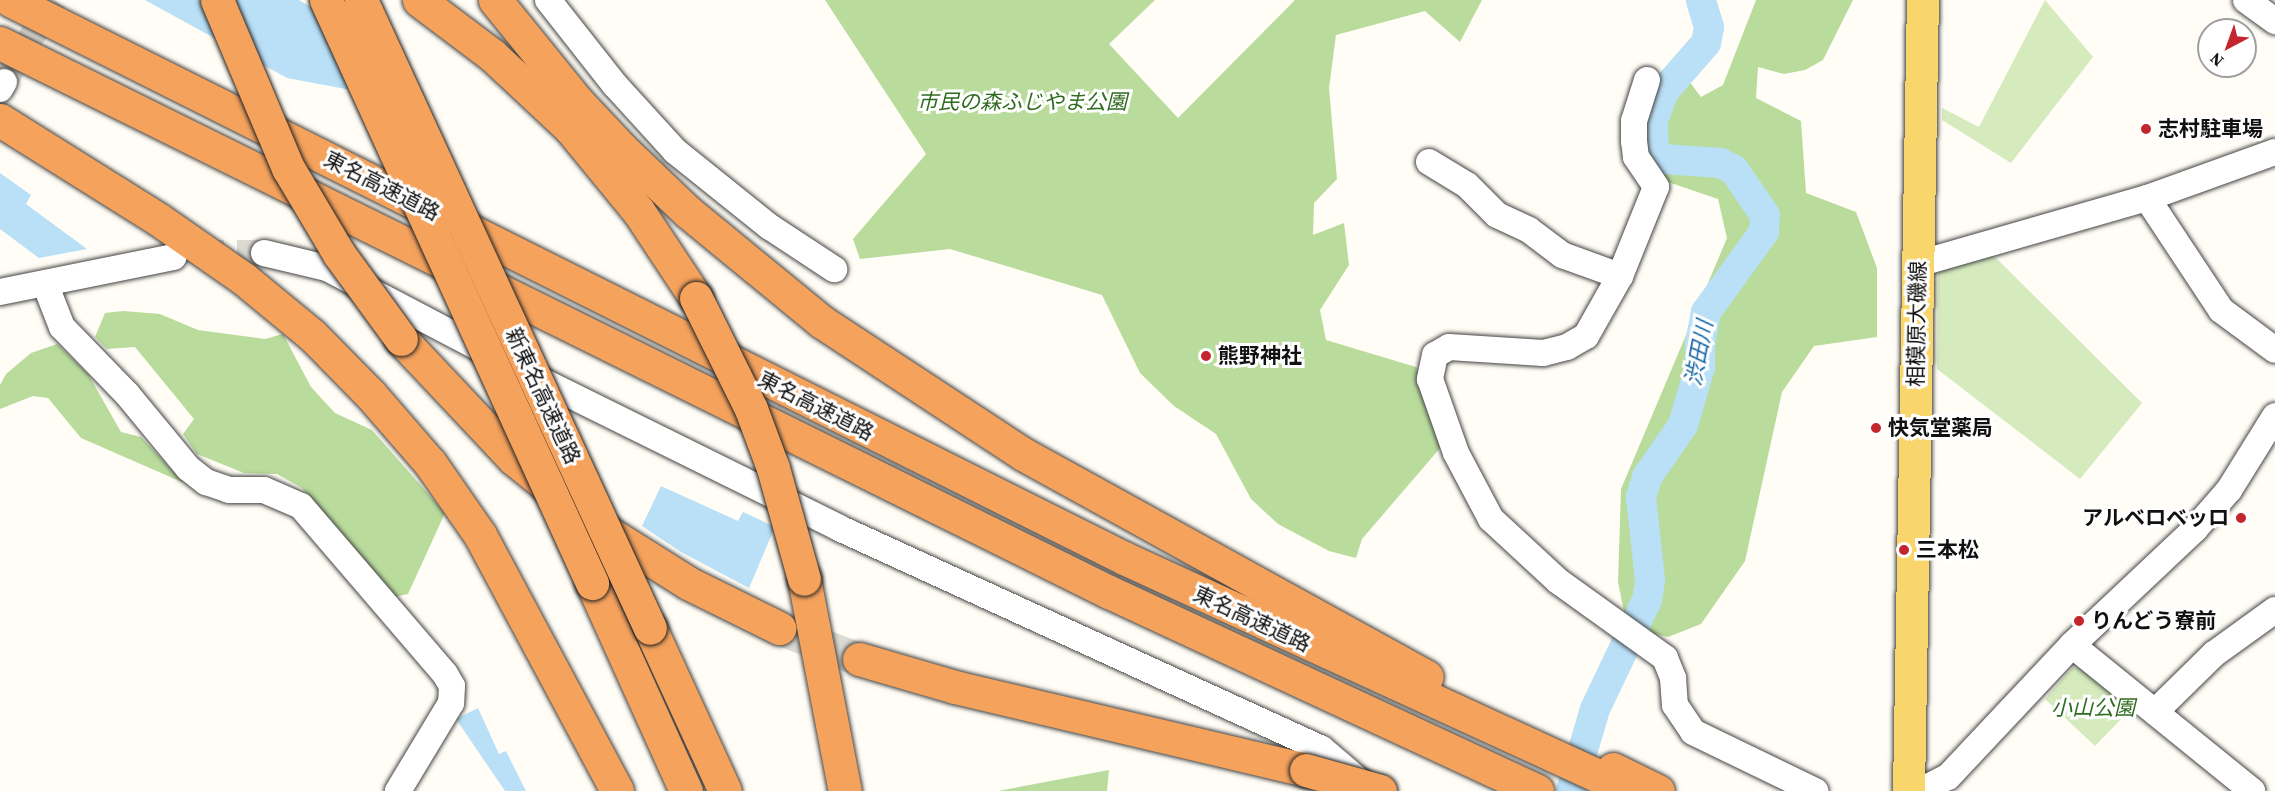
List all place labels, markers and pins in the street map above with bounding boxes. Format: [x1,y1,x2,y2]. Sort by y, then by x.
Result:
place label: 志村駐車場 [2158,116,2263,142]
marker: 志村駐車場 [2139,122,2153,136]
place label: 熊野神社 [1218,343,1302,369]
marker: 熊野神社 [1199,349,1213,363]
place label: 快気堂薬局 [1888,415,1993,441]
marker: 快気堂薬局 [1869,421,1883,435]
place label: アルベロベッロ [2082,505,2229,531]
marker: アルベロベッロ [2234,511,2248,525]
place label: 三本松 [1916,537,1979,563]
marker: 三本松 [1897,543,1911,557]
place label: りんどう寮前 [2091,608,2217,634]
marker: りんどう寮前 [2072,614,2086,628]

